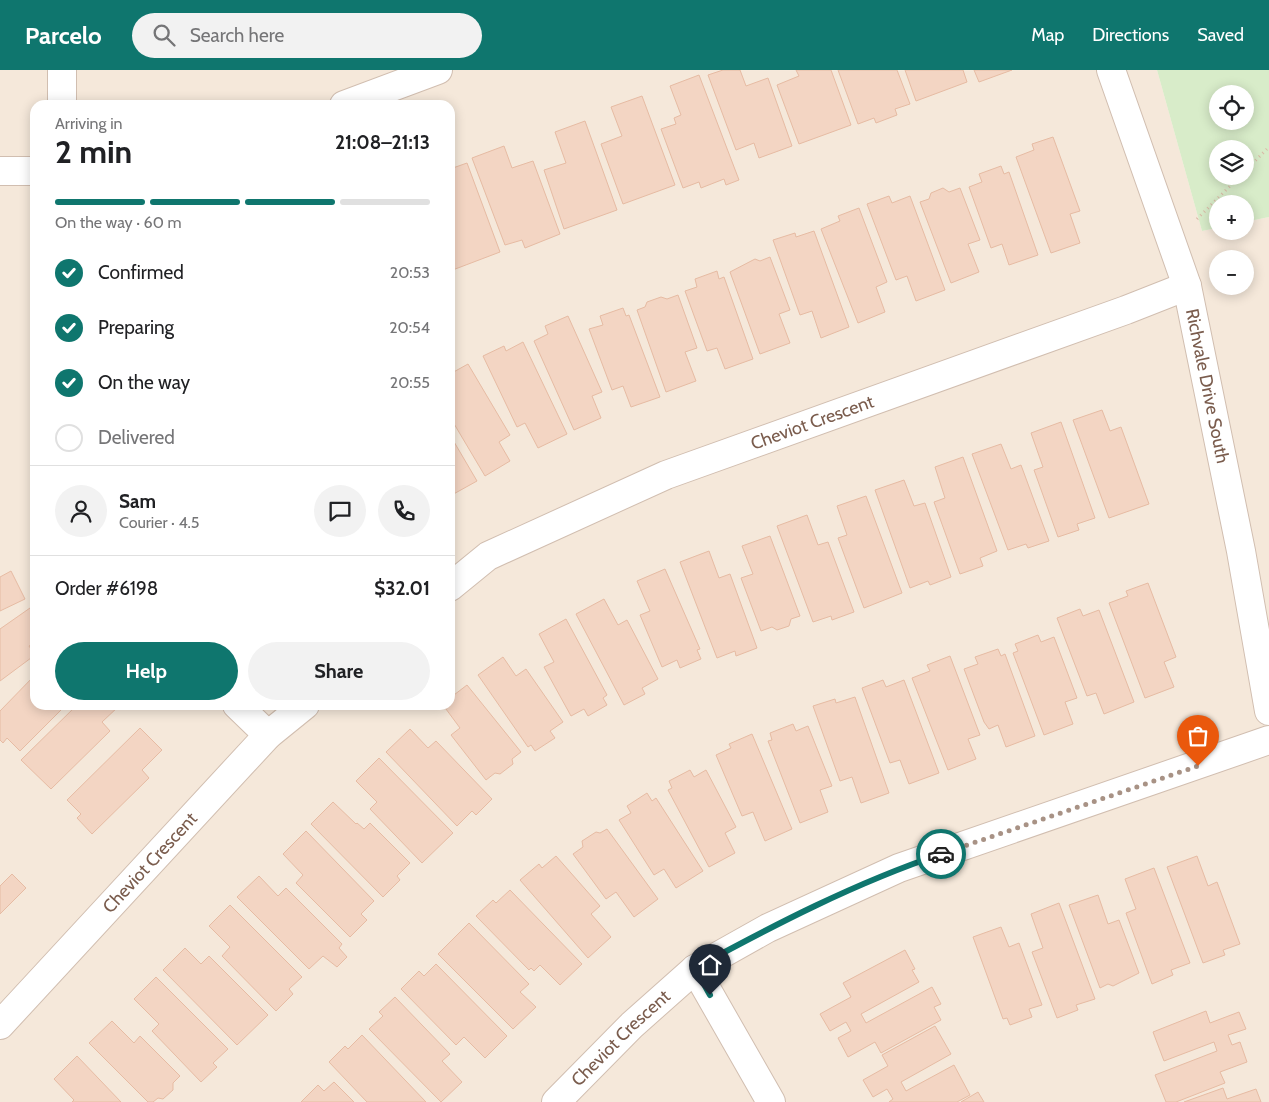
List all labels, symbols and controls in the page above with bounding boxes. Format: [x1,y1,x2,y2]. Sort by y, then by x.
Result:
search box [132,13,482,58]
text: Parcelo [25,21,102,50]
icon: search [150,21,178,49]
text: Search here [190,24,284,47]
text: Map [1031,24,1064,46]
text: Directions [1092,24,1169,46]
text: Saved [1197,24,1244,46]
map controls [1209,85,1254,295]
button: locate [1209,85,1254,130]
text: Arriving in [55,114,122,133]
text: 21:08–21:13 [335,131,430,154]
text: 2 min [55,132,132,171]
button: layers [1209,140,1254,185]
button: + [1209,195,1254,240]
text: On the way · 60 m [55,213,181,232]
button: − [1209,250,1254,295]
icon: check [55,259,83,287]
text: Confirmed [98,261,184,284]
text: 20:53 [390,263,430,282]
street label: Richvale Drive South [1181,307,1234,465]
icon: check [55,314,83,342]
text: Preparing [98,316,174,339]
text: 20:54 [389,318,430,337]
icon: check [55,369,83,397]
text: On the way [98,371,190,394]
text: 20:55 [390,373,430,392]
street label: Cheviot Crescent [748,390,877,455]
text: Delivered [98,426,175,449]
button: person [55,485,107,537]
button: chat [314,485,366,537]
button: phone [378,485,430,537]
text: Sam [119,490,156,513]
text: Courier · 4.5 [119,513,200,532]
text: Order #6198 [55,577,158,600]
text: $32.01 [374,577,430,600]
button: Help [55,642,238,700]
button: Share [248,642,430,700]
pin [1177,715,1219,766]
icon: bag [1184,722,1212,750]
street label: Cheviot Crescent [98,808,202,918]
courier [916,829,966,879]
icon: car [927,840,955,868]
pin [689,944,731,995]
icon: home [696,951,724,979]
street label: Cheviot Crescent [567,985,675,1091]

